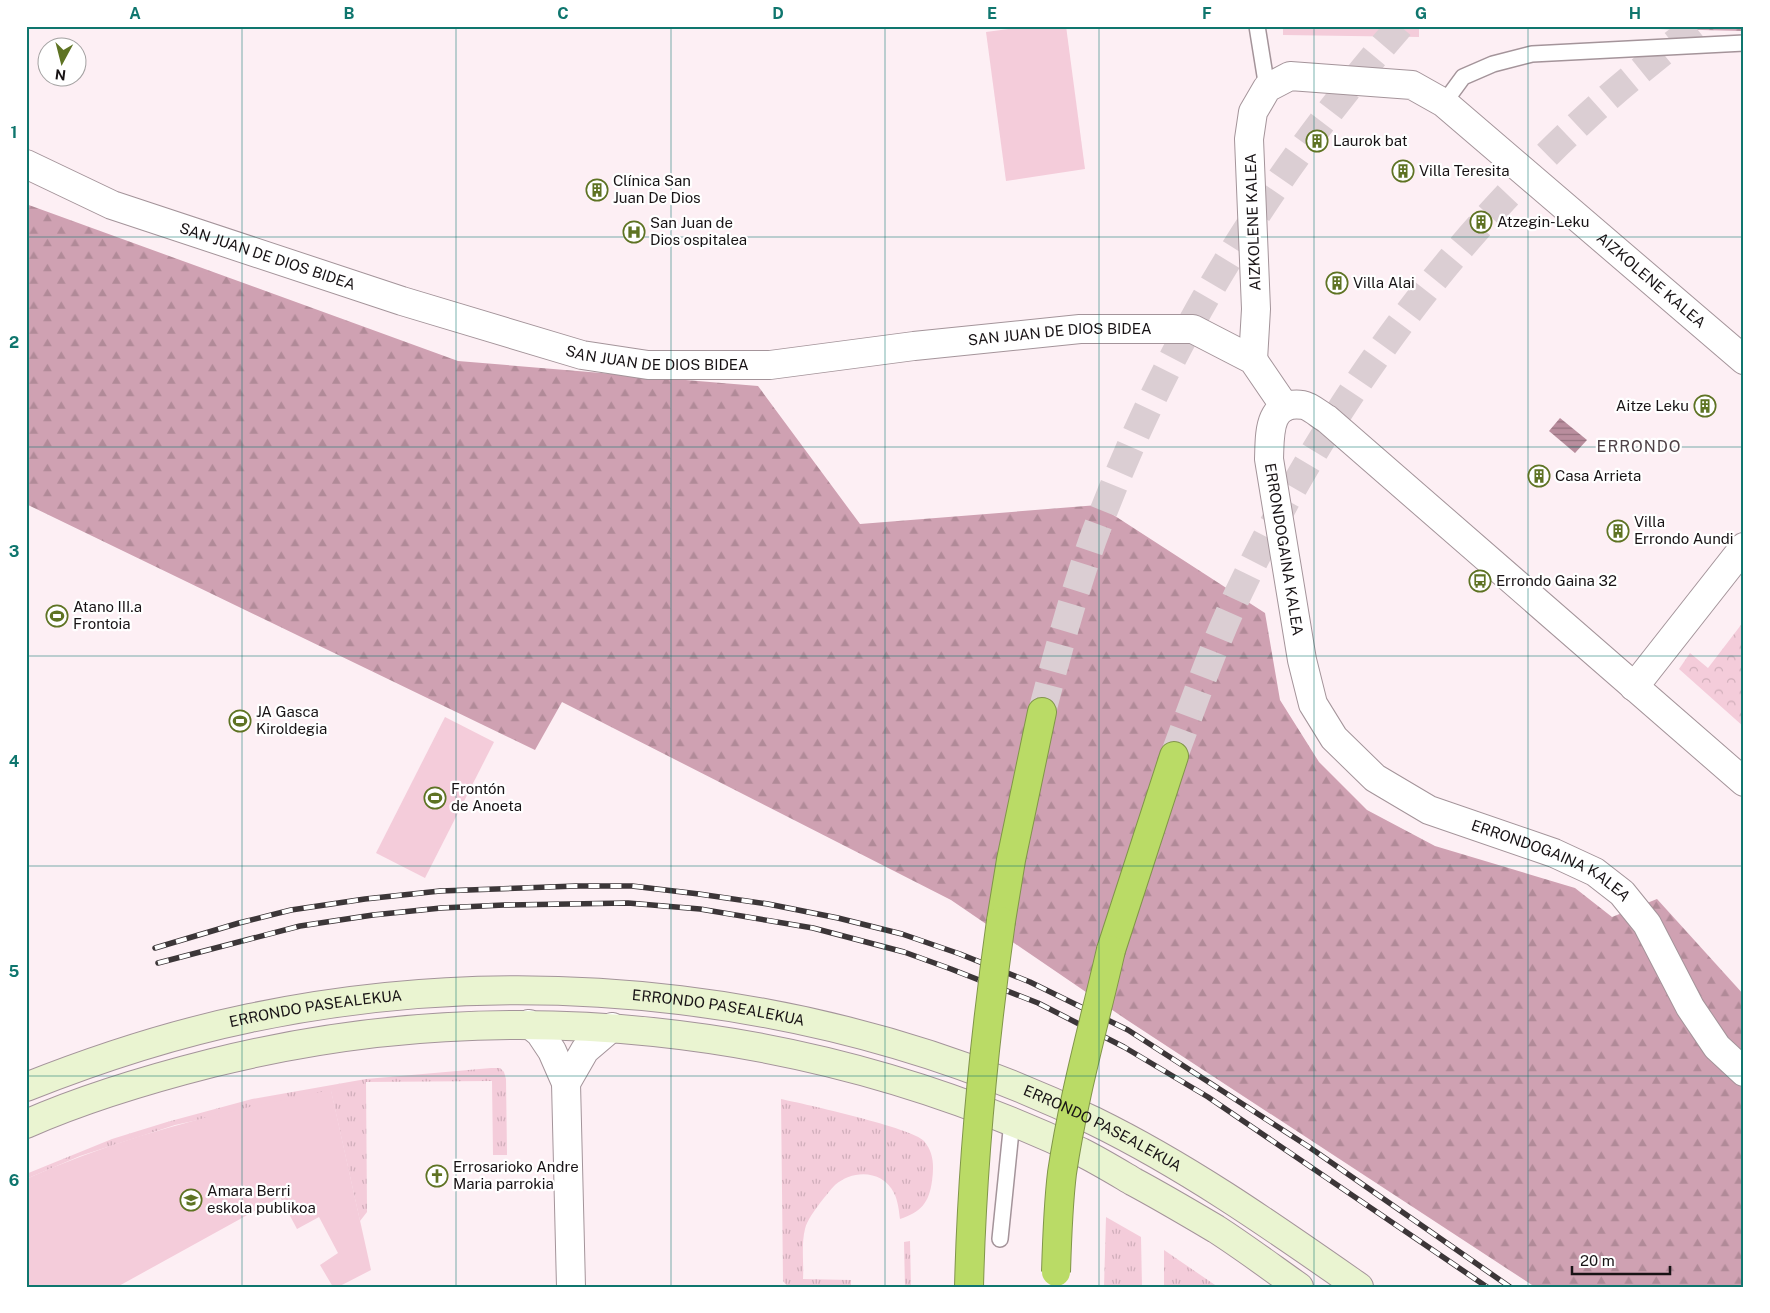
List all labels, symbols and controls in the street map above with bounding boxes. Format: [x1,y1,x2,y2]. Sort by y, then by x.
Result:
text: A [129,4,141,23]
text: B [344,4,355,23]
text: C [557,4,569,23]
text: D [772,4,784,23]
text: E [987,4,997,23]
text: F [1202,4,1212,23]
text: G [1415,4,1427,23]
text: H [1629,4,1641,23]
north arrow [38,38,88,88]
text: N [54,66,67,84]
text: 1 [11,123,17,142]
building icon: Laurok bat [1305,129,1329,153]
place label: Laurok bat [1333,132,1408,149]
street label: AIZKOLENE KALEA [1242,153,1263,291]
building icon: Villa Teresita [1391,159,1415,183]
place label: Villa Teresita [1419,162,1510,179]
place label: Clínica San Juan De Dios [613,172,701,206]
building icon: Clínica San Juan De Dios [585,178,609,202]
building icon: Atzegin-Leku [1469,210,1493,234]
place label: Atzegin-Leku [1497,213,1590,230]
place label: San Juan de Dios ospitalea [650,214,747,248]
street label: SAN JUAN DE DIOS BIDEA [177,219,358,293]
hospital icon: San Juan de Dios ospitalea [622,220,646,244]
street label: AIZKOLENE KALEA [1594,229,1710,332]
building icon: Villa Alai [1325,271,1349,295]
place label: Villa Alai [1353,274,1415,291]
street label: SAN JUAN DE DIOS BIDEA [967,320,1152,348]
text: 2 [9,333,19,352]
street label: SAN JUAN DE DIOS BIDEA [564,342,749,373]
building icon: Aitze Leku [1693,394,1717,418]
place label: Aitze Leku [1616,397,1689,414]
district label: ERRONDO [1596,437,1682,456]
street label: ERRONDOGAINA KALEA [1262,462,1307,637]
building icon: Casa Arrieta [1527,464,1551,488]
place label: Casa Arrieta [1555,467,1641,484]
place label: Villa Errondo Aundi [1634,513,1734,547]
building icon: Villa Errondo Aundi [1606,519,1630,543]
text: 3 [9,542,19,561]
bus stop icon: Errondo Gaina 32 [1468,569,1492,593]
place label: Errondo Gaina 32 [1496,572,1617,589]
place label: Atano III.a Frontoia [73,598,142,632]
sports icon: Atano III.a Frontoia [45,604,69,628]
place label: JA Gasca Kiroldegia [256,703,327,737]
sports icon: JA Gasca Kiroldegia [228,709,252,733]
text: 4 [9,752,20,771]
place label: Frontón de Anoeta [451,780,522,814]
sports icon: Frontón de Anoeta [423,786,447,810]
street label: ERRONDOGAINA KALEA [1469,816,1634,905]
text: 5 [9,962,20,981]
street label: ERRONDO PASEALEKUA [631,986,807,1029]
street label: ERRONDO PASEALEKUA [227,987,403,1030]
street label: ERRONDO PASEALEKUA [1021,1081,1185,1175]
place label: Errosarioko Andre Maria parrokia [453,1158,579,1192]
church icon: Errosarioko Andre Maria parrokia [425,1164,449,1188]
text: 6 [9,1171,19,1190]
place label: Amara Berri eskola publikoa [207,1182,316,1216]
school or university icon: Amara Berri eskola publikoa [179,1188,203,1212]
scale bar [1572,1243,1670,1275]
text: 20 m [1580,1252,1615,1269]

